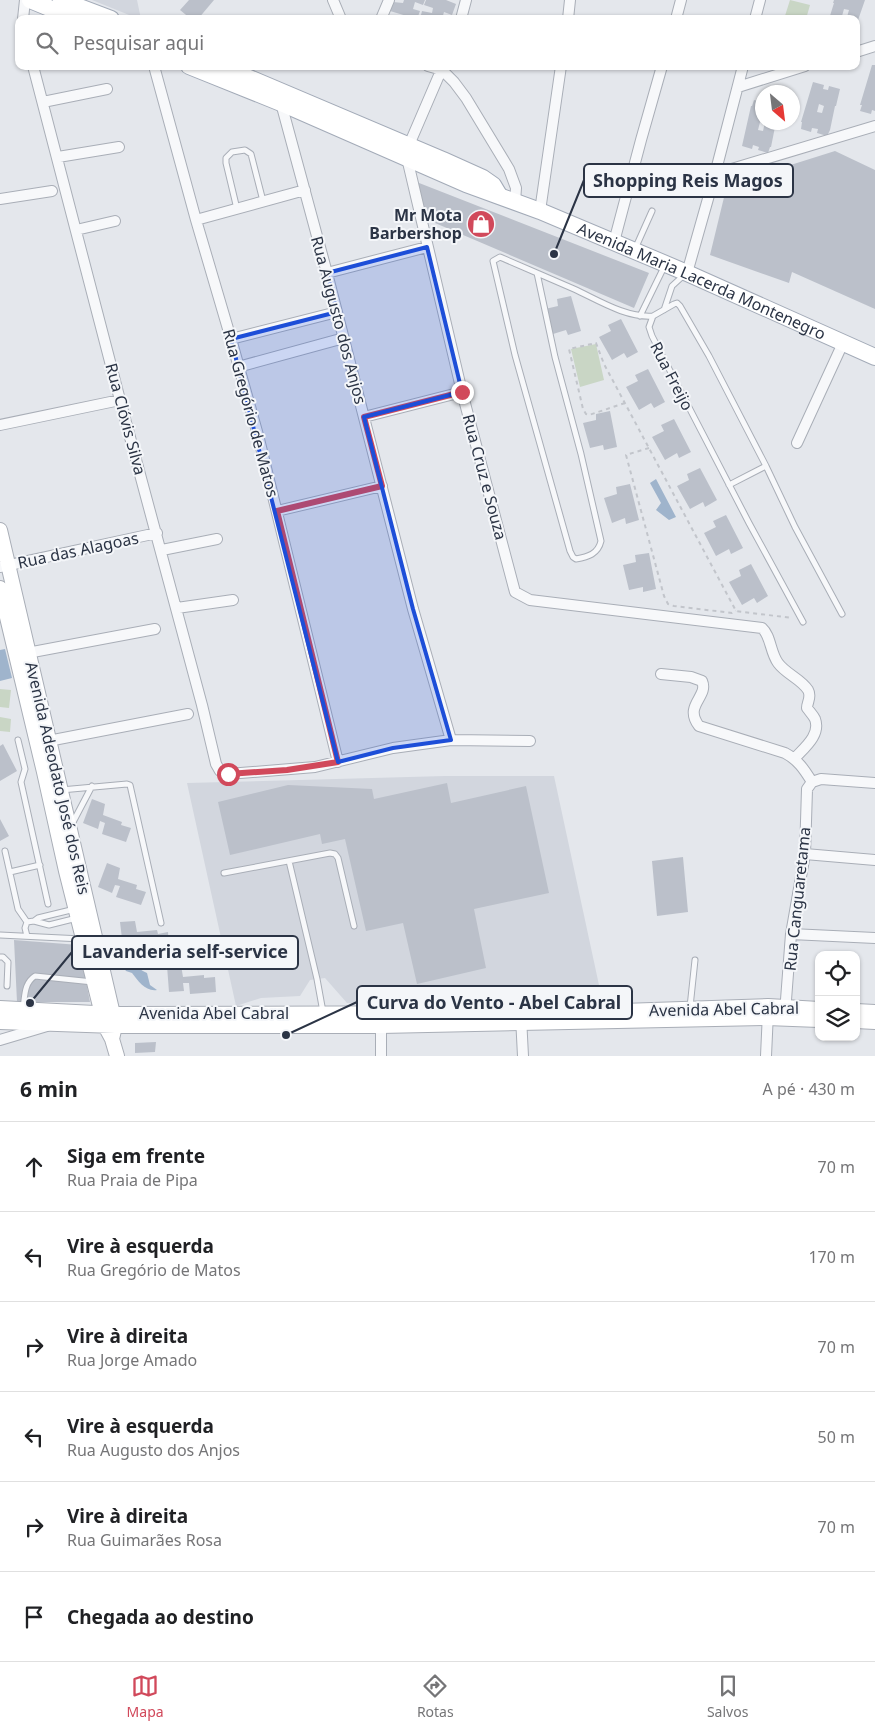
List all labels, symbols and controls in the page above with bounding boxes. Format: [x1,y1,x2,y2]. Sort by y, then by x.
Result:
search box [15,15,860,70]
icon: search [33,29,61,57]
text: Pesquisar aqui [73,30,204,56]
north arrow [755,85,800,130]
callout: Shopping Reis Magos [584,164,793,197]
text: Shopping Reis Magos [593,168,783,192]
place label: Mr Mota Barbershop [369,204,462,244]
shop icon: Mr Mota Barbershop [466,209,496,239]
street label: Avenida Maria Lacerda Montenegro [574,217,829,345]
street label: Rua Augusto dos Anjos [306,234,372,406]
street label: Rua Gregório de Matos [218,326,284,500]
street label: Rua Freijo [645,338,699,414]
street label: Rua Clóvis Silva [101,361,151,477]
route end [451,381,474,404]
street label: Rua Cruz e Souza [458,412,512,542]
street label: Rua das Alagoas [16,526,140,574]
street label: Avenida Adeodato José dos Reis [20,659,96,897]
route start [217,763,240,786]
street label: Rua Canguaretama [778,826,816,972]
callout: Lavanderia self-service [72,936,298,969]
text: Lavanderia self-service [82,939,288,963]
map controls [815,951,860,1041]
button: locate [815,951,860,996]
callout: Curva do Vento - Abel Cabral [357,986,632,1019]
text: Curva do Vento - Abel Cabral [367,990,621,1014]
button: layers [815,996,860,1041]
street label: Avenida Abel Cabral [649,997,799,1021]
street label: Avenida Abel Cabral [139,1002,289,1024]
text: 6 min [20,1075,78,1103]
text: A pé · 430 m [763,1078,855,1100]
text: Siga em frente [67,1143,205,1169]
icon: ahead [20,1153,48,1181]
text: 70 m [818,1156,855,1178]
text: Rua Praia de Pipa [67,1169,198,1191]
text: Vire à esquerda [67,1233,214,1259]
icon: left [20,1243,48,1271]
text: 170 m [808,1246,855,1268]
text: Rua Gregório de Matos [67,1259,241,1281]
text: Vire à direita [67,1323,188,1349]
icon: right [20,1333,48,1361]
text: 70 m [818,1336,855,1358]
text: Rua Jorge Amado [67,1349,197,1371]
text: Vire à esquerda [67,1413,214,1439]
icon: left [20,1423,48,1451]
text: 50 m [818,1426,855,1448]
text: Rua Augusto dos Anjos [67,1439,240,1461]
text: Vire à direita [67,1503,188,1529]
icon: right [20,1513,48,1541]
text: 70 m [818,1516,855,1538]
text: Rua Guimarães Rosa [67,1529,222,1551]
icon: arrive [20,1603,48,1631]
text: Chegada ao destino [67,1604,254,1630]
tab: Mapa [127,1672,164,1721]
tab: Rotas [417,1672,454,1721]
tab: Salvos [707,1672,748,1721]

